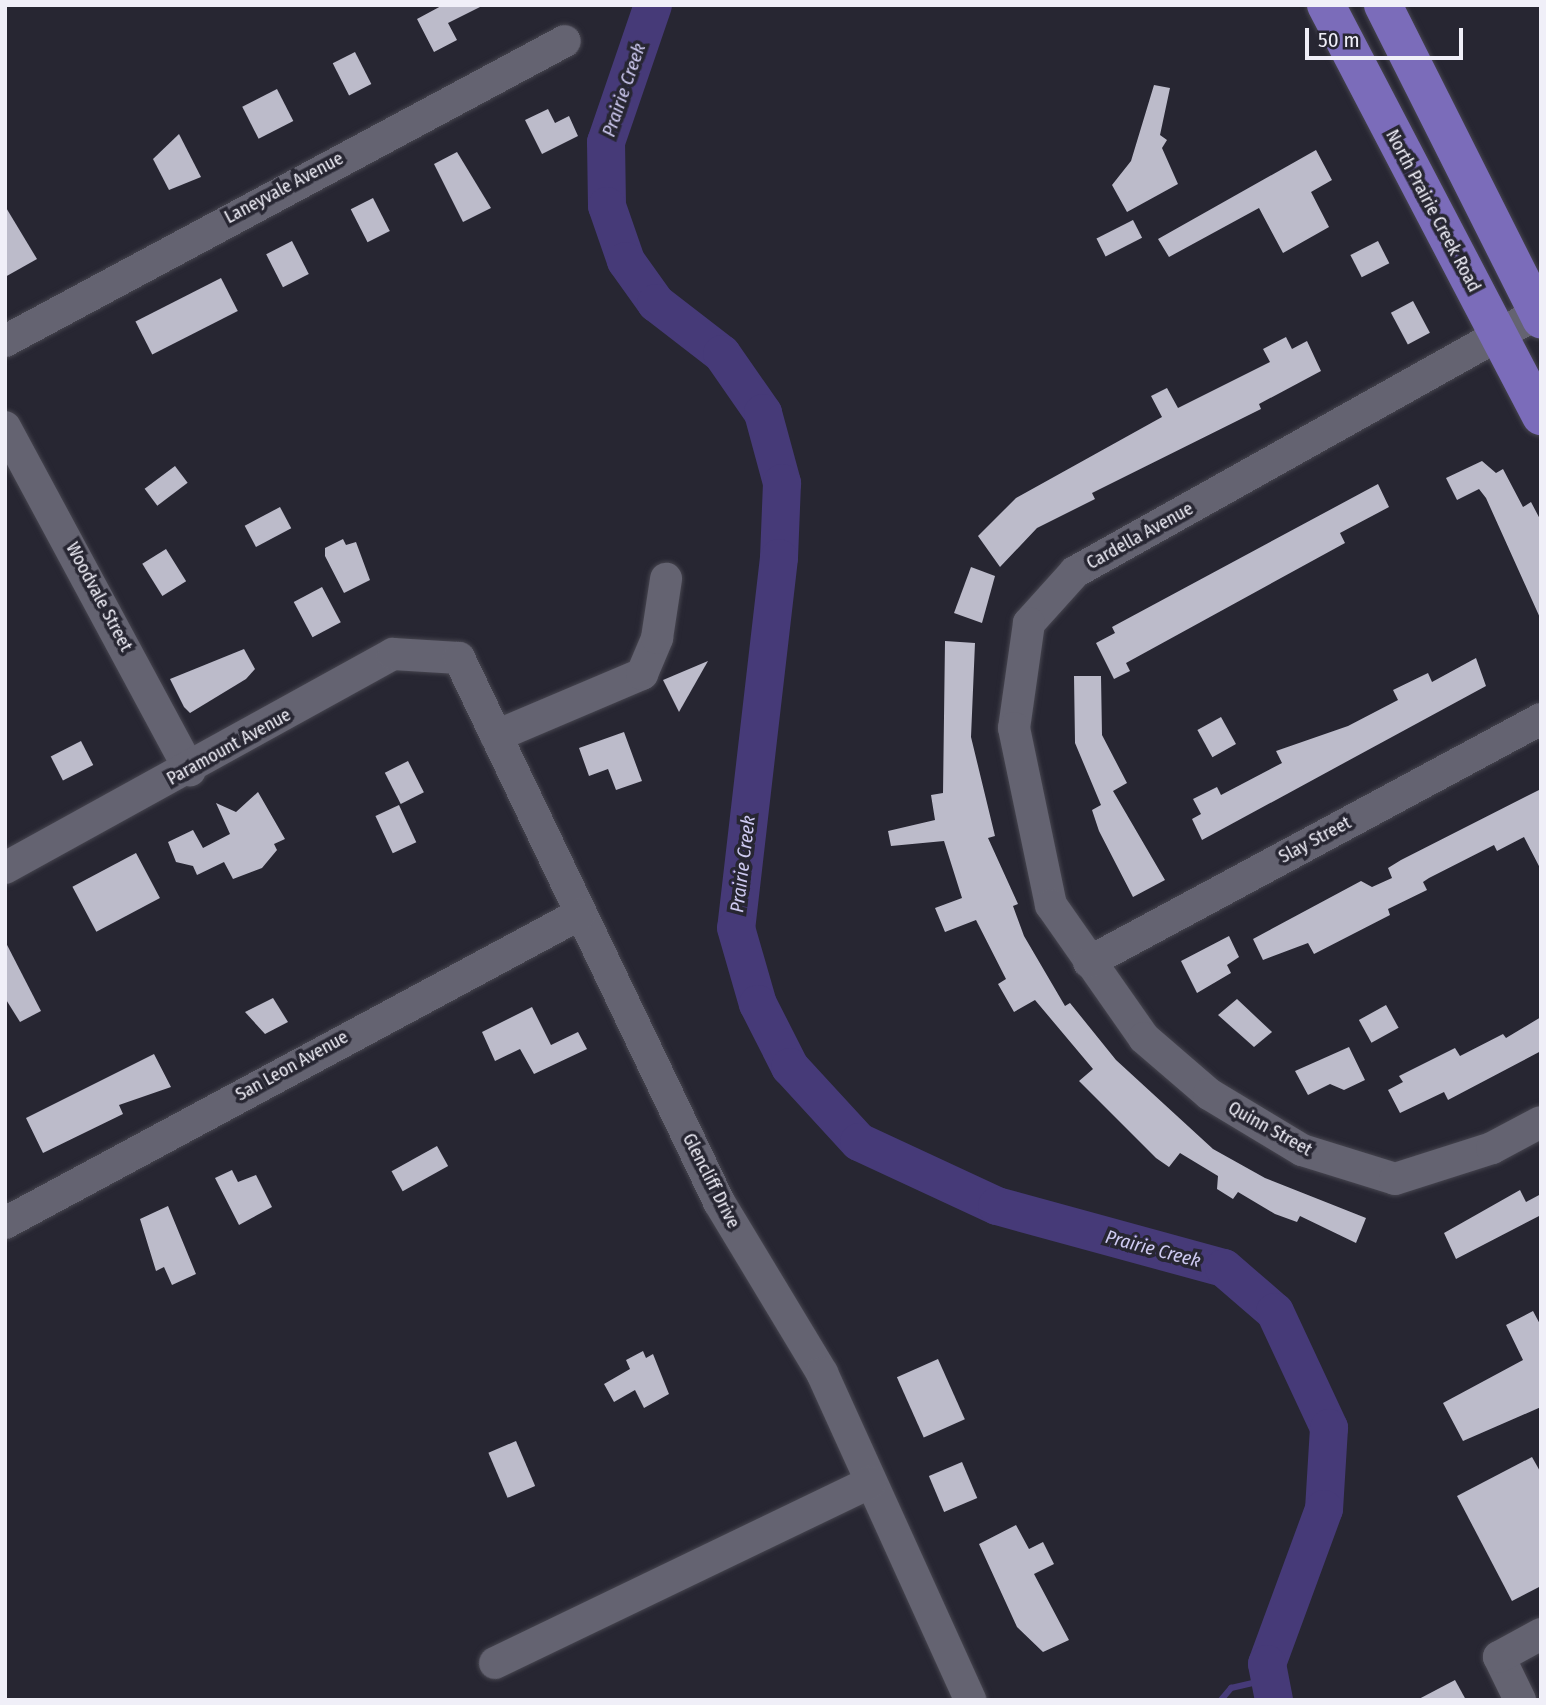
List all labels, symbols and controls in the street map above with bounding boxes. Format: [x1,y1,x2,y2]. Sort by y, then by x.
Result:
scale bar [1308,14,1466,58]
text: 50 m [1318,27,1360,53]
water label: Prairie Creek [597,40,651,140]
street label: North Prairie Creek Road [1381,126,1485,296]
street label: Laneyvale Avenue [221,148,347,228]
street label: Cardella Avenue [1083,498,1197,574]
street label: Woodvale Street [61,539,137,655]
street label: Paramount Avenue [163,704,295,790]
street label: Slay Street [1275,812,1355,868]
water label: Prairie Creek [726,814,760,914]
street label: San Leon Avenue [232,1026,352,1106]
street label: Quinn Street [1224,1097,1316,1161]
street label: Glencliff Drive [678,1130,744,1232]
water label: Prairie Creek [1103,1225,1203,1273]

